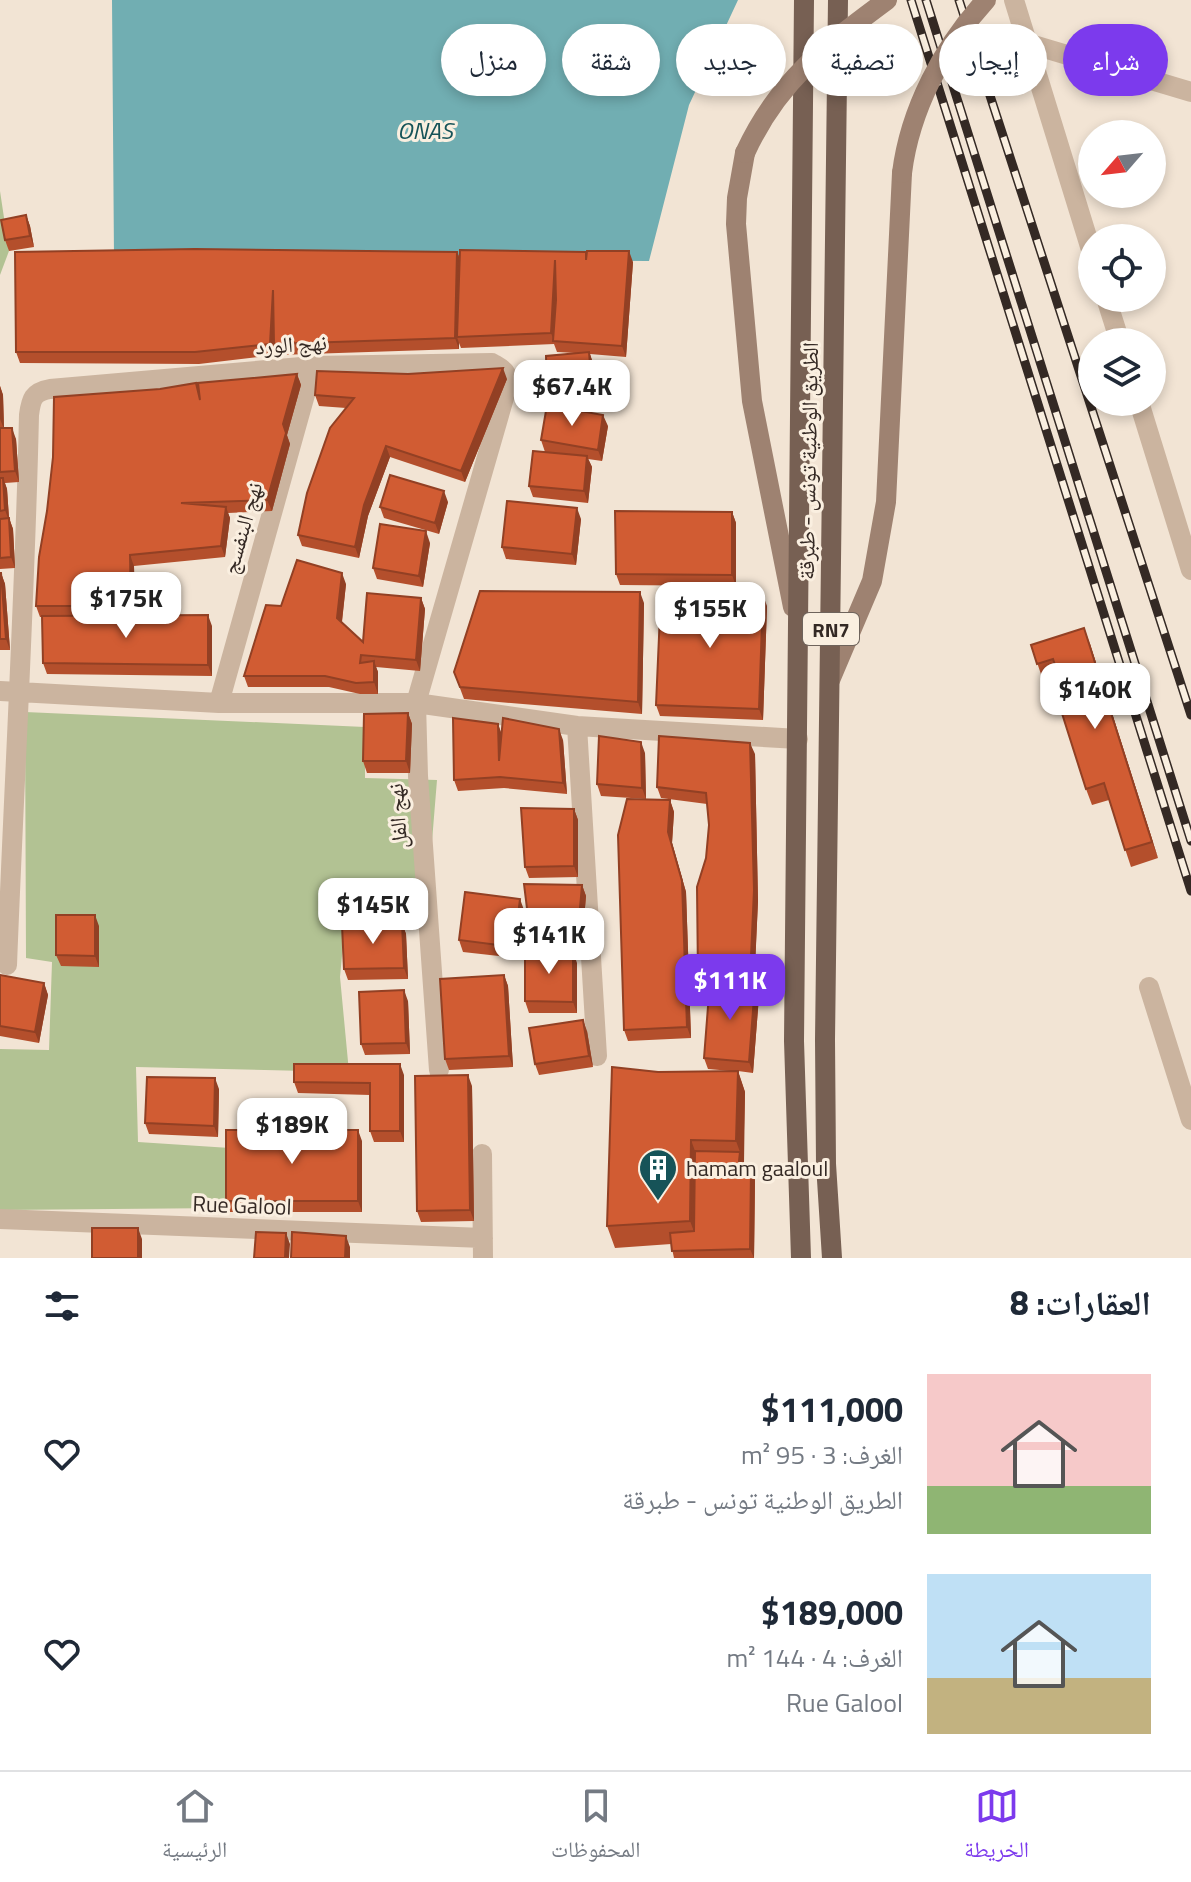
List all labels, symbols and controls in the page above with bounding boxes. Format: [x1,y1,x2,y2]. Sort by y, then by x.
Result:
chip: منزل [441,24,546,96]
chip: شقة [562,24,660,96]
chip: جديد [676,24,786,96]
chip: تصفية [802,24,923,96]
chip: إيجار [939,24,1047,96]
chip: شراء [1063,24,1168,96]
water label: ONAS [397,112,456,148]
north arrow [1078,120,1166,208]
map controls [1078,120,1166,416]
button: locate [1078,224,1166,312]
street label: نهج الورد [254,325,328,363]
button: layers [1078,328,1166,416]
street label: الطريق الوطنية تونس - طبرقة [789,342,827,580]
pin: $67.4K [507,360,637,428]
text: $67.4K [532,366,612,405]
street label: نهج البنفسج [213,478,271,578]
pin: $175K [70,572,182,640]
text: $175K [89,578,163,617]
pin: $155K [654,582,766,650]
text: $155K [673,588,747,627]
road number: RN7 [803,613,859,645]
pin: $140K [1039,663,1151,731]
text: $140K [1058,669,1132,708]
street label: نهج الفل [378,782,416,850]
pin: $145K [317,878,429,946]
text: $145K [336,884,410,923]
pin: $141K [493,908,605,976]
text: $141K [512,914,586,953]
pin: $111K [674,954,786,1022]
text: $111K [693,960,767,999]
pin: $189K [236,1098,348,1166]
text: $189K [255,1104,329,1143]
building icon: hamam gaaloul [637,1147,679,1202]
place label: hamam gaaloul [686,1151,828,1185]
street label: Rue Galool [192,1186,292,1224]
text: العقارات: 8 [1010,1276,1151,1328]
icon: filters [40,1284,84,1328]
text: $111,000 [761,1383,903,1435]
icon: home [991,1406,1087,1502]
icon: heart [40,1432,84,1476]
text: الغرف: 3 · 95 m² [741,1435,903,1474]
text: الطريق الوطنية تونس - طبرقة [622,1480,903,1519]
text: $189,000 [761,1586,903,1638]
icon: home [991,1606,1087,1702]
icon: heart [40,1632,84,1676]
text: الغرف: 4 · 144 m² [727,1638,903,1677]
text: Rue Galool [786,1683,903,1722]
tab: الرئيسية [162,1784,227,1871]
tab: المحفوظات [551,1784,641,1871]
tab: الخريطة [964,1784,1029,1871]

